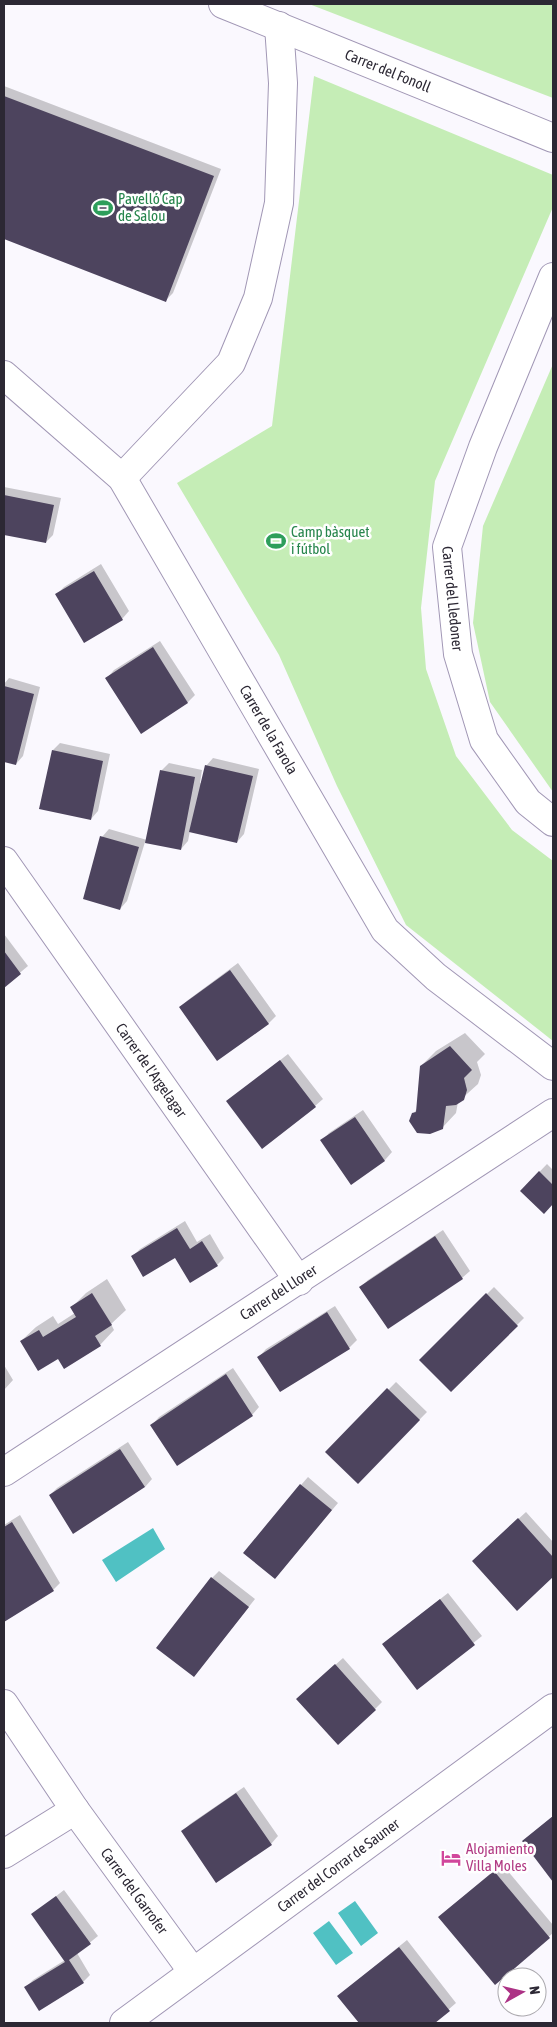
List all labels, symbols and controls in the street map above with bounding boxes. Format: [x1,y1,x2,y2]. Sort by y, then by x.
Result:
street label: Carrer del Fonoll [343,46,434,96]
place label: Pavelló Cap de Salou [118,190,183,224]
sports icon: Pavelló Cap de Salou [92,197,114,219]
place label: Camp bàsquet i fútbol [291,523,370,557]
sports icon: Camp bàsquet i fútbol [265,530,287,552]
street label: Carrer del Lledoner [439,545,467,652]
street label: Carrer de la Farola [236,682,302,777]
street label: Carrer de l'Argelagar [113,1020,191,1121]
street label: Carrer del Llorer [237,1260,320,1323]
street label: Carrer del Corrar de Sauner [274,1815,403,1915]
place label: Alojamiento Villa Moles [466,1840,534,1874]
street label: Carrer del Garrofer [98,1845,172,1938]
hotel icon: Alojamiento Villa Moles [440,1847,462,1869]
north arrow [497,1967,547,2017]
text: N [526,1985,543,1995]

